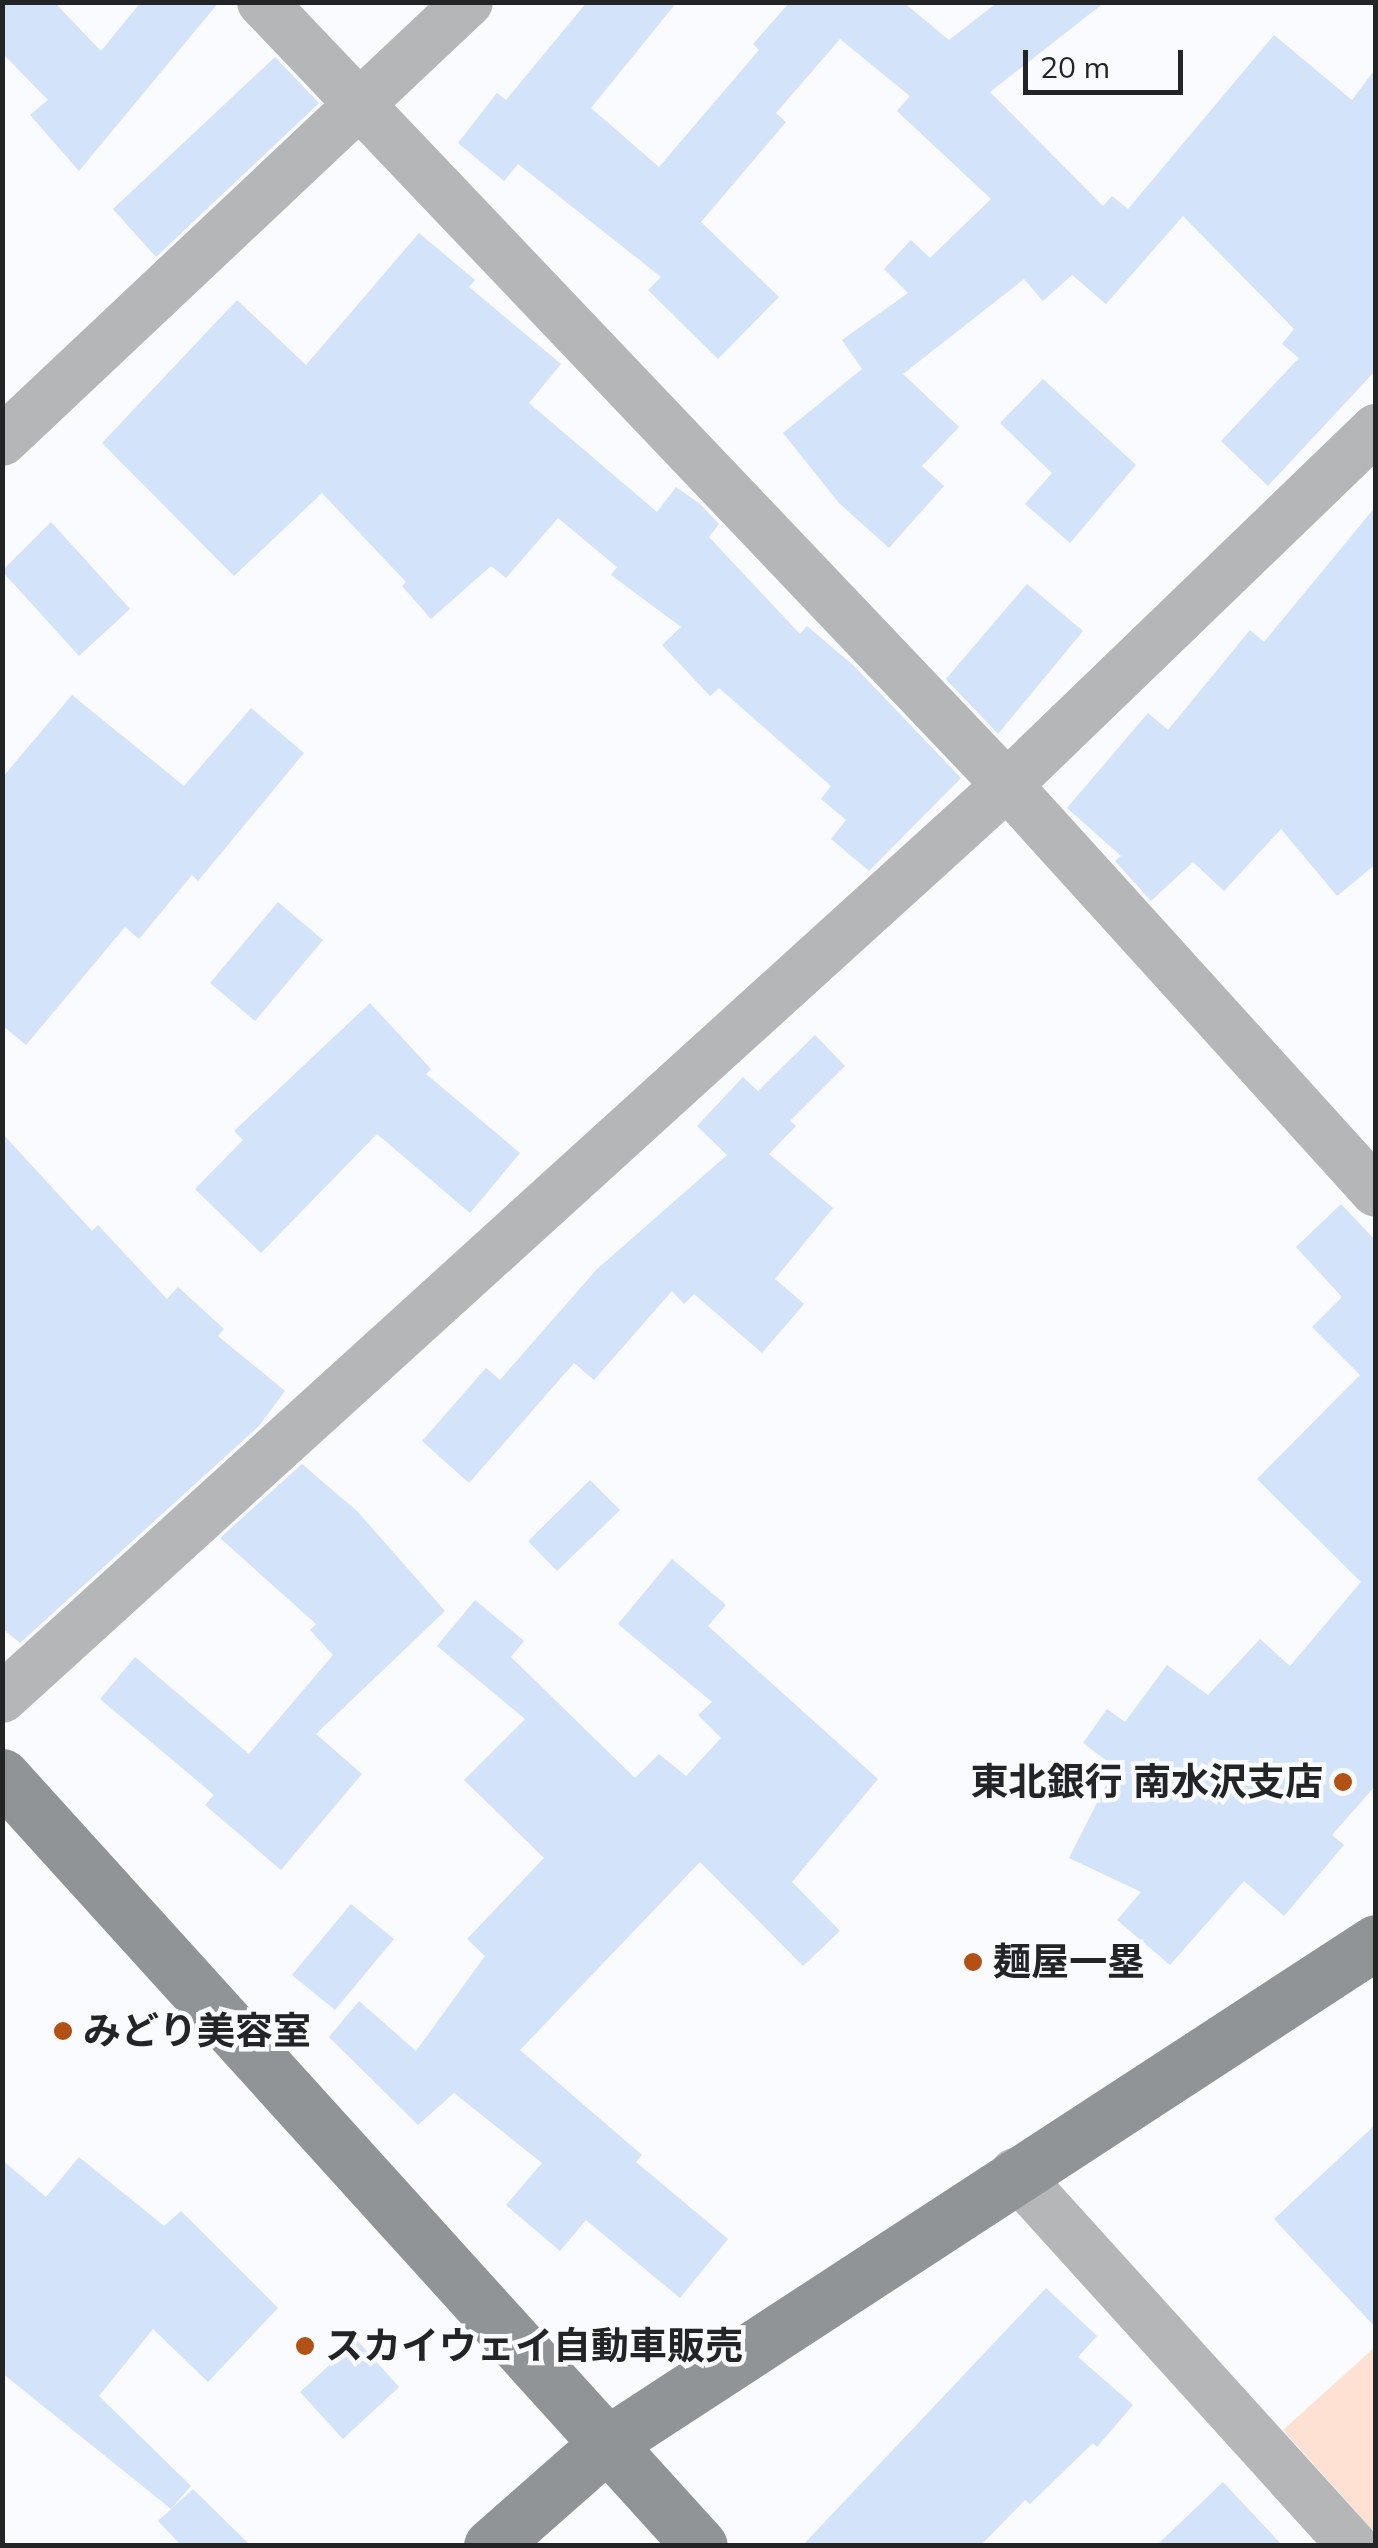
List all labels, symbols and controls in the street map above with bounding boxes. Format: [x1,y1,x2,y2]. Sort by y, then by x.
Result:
scale bar [1028,30,1188,92]
text: 20 m [1040,48,1110,86]
place label: 東北銀行 南水沢支店 [971,1759,1323,1805]
marker: 東北銀行 南水沢支店 [1332,1771,1354,1793]
place label: 麺屋一塁 [993,1939,1145,1985]
marker: 麺屋一塁 [962,1951,984,1973]
place label: みどり美容室 [83,2008,311,2054]
marker: みどり美容室 [52,2020,74,2042]
place label: スカイウェイ自動車販売 [325,2323,743,2369]
marker: スカイウェイ自動車販売 [294,2335,316,2357]

